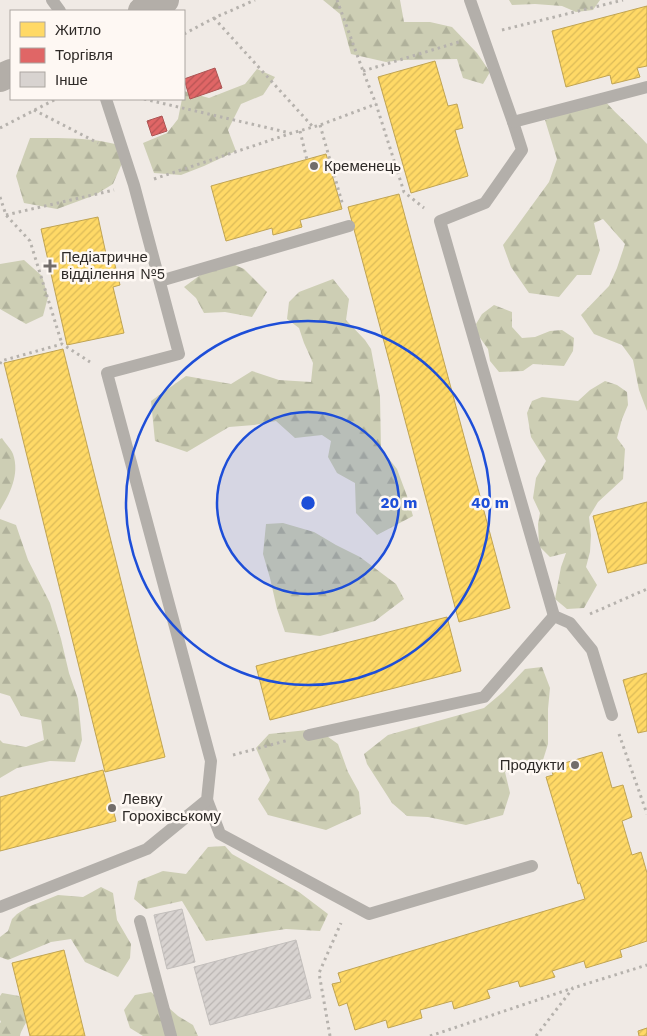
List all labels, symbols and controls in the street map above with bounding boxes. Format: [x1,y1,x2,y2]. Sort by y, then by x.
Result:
legend [10,10,185,100]
text: Житло [55,21,101,39]
text: Торгівля [55,46,113,64]
text: Інше [55,71,88,89]
place label: Кременець [324,157,401,175]
marker: Кременець [308,160,320,172]
place label: Педіатричне відділення №5 [61,248,165,283]
marker: Педіатричне відділення №5 [43,259,57,273]
centre of rings [299,494,317,512]
text: 20 m [380,494,418,512]
text: 40 m [471,494,509,512]
place label: Продукти [500,756,565,774]
marker: Продукти [569,759,581,771]
place label: Левку Горохівському [122,790,221,825]
marker: Левку Горохівському [106,802,118,814]

